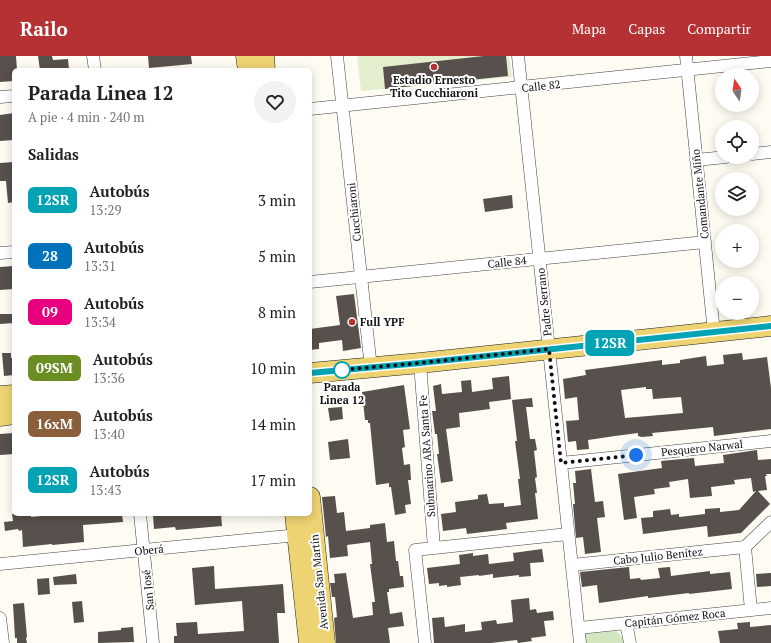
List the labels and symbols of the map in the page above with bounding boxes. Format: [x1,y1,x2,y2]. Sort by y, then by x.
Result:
marker: Estadio Ernesto Tito Cucchiaroni [429,62,439,72]
north arrow [715,68,759,112]
place label: Estadio Ernesto Tito Cucchiaroni [390,73,478,100]
street label: Calle 82 [521,77,561,95]
street label: Comandante Miño [688,148,712,240]
street label: Cucchiaroni [344,182,364,242]
street label: Calle 84 [487,253,527,271]
street label: Padre Serrano [533,267,555,337]
place label: Full YPF [360,315,404,329]
marker: Full YPF [347,317,357,327]
line badge: 12SR [582,330,638,356]
marker: Parada Linea 12 [333,361,351,379]
place label: Parada Linea 12 [320,380,364,407]
street label: Submarino ARA Santa Fe [416,394,438,517]
street label: Pesquero Narwal [660,437,744,459]
your location [626,445,646,465]
street label: Avenida San Martín [307,533,331,630]
street label: Oberá [134,541,165,559]
street label: Cabo Julio Benítez [613,544,703,568]
street label: San José [139,569,157,611]
street label: Capitán Gómez Roca [624,606,726,630]

